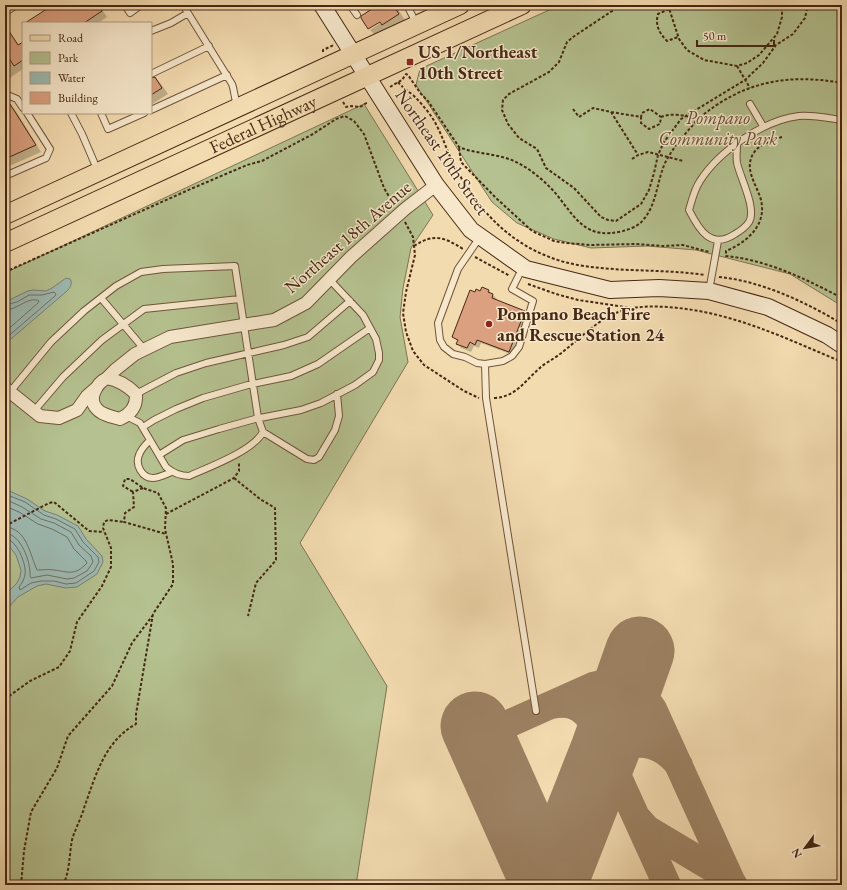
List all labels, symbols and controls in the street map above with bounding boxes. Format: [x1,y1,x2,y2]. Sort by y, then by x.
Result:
legend [22,22,152,114]
scale bar [697,22,774,48]
text: 50 m [703,28,727,44]
text: Road [58,30,84,46]
place label: US 1/Northeast 10th Street [418,40,538,84]
text: Park [58,50,79,66]
marker: US 1/Northeast 10th Street [405,57,415,67]
text: Water [58,70,85,86]
street label: Northeast 10th Street [390,84,495,220]
street label: Federal Highway [206,89,320,158]
text: Building [58,90,99,106]
park label: Pompano Community Park [659,106,777,151]
street label: Northeast 18th Avenue [279,175,416,298]
place label: Pompano Beach Fire and Rescue Station 24 [497,302,665,346]
marker: Pompano Beach Fire and Rescue Station 24 [484,319,494,329]
north arrow [785,828,825,868]
text: N [788,846,805,861]

